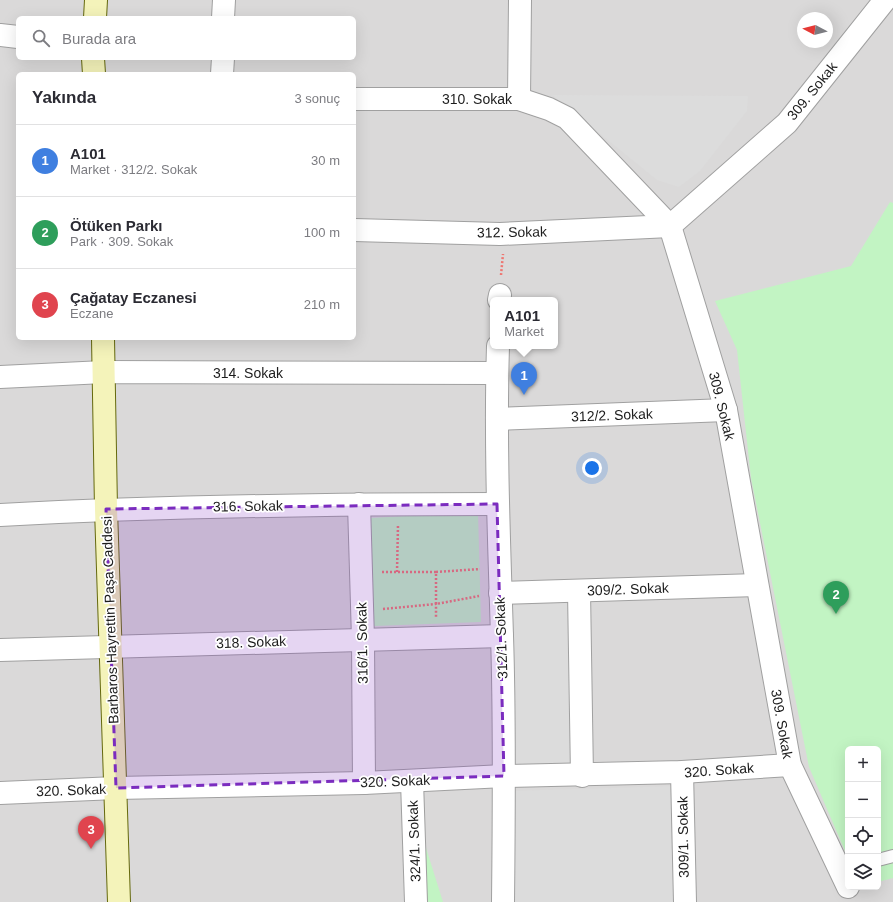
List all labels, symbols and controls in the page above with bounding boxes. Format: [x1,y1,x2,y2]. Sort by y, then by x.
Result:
north arrow [797,12,833,48]
search box [16,16,356,60]
icon: search [30,27,52,49]
text: Burada ara [62,30,136,47]
street label: 309. Sokak [784,58,841,123]
text: Yakında [32,88,96,107]
text: 3 sonuç [294,91,340,106]
street label: 310. Sokak [442,91,513,107]
text: A101 [70,145,106,162]
text: 1 [41,153,49,168]
text: 30 m [311,153,340,168]
text: Market · 312/2. Sokak [70,162,197,177]
text: Ötüken Parkı [70,217,163,234]
street label: 312. Sokak [477,223,548,241]
text: 2 [41,225,49,240]
text: 100 m [304,225,340,240]
text: Park · 309. Sokak [70,234,173,249]
text: Çağatay Eczanesi [70,289,197,306]
text: 3 [41,297,49,312]
text: 210 m [304,297,340,312]
popup [490,297,558,349]
text: Eczane [70,306,113,321]
text: A101 [504,307,540,324]
text: Market [504,324,544,339]
pin: 1 [511,362,537,395]
street label: 314. Sokak [213,365,284,381]
street label: 309. Sokak [706,370,738,443]
street label: 312/2. Sokak [571,406,654,424]
your location [582,458,602,478]
street label: 316. Sokak [213,497,284,515]
street label: Barbaros Hayrettin Paşa Caddesi [98,516,122,724]
street label: 309/2. Sokak [587,580,670,598]
pin: 2 [823,581,849,614]
street label: 312/1. Sokak [492,596,510,679]
street label: 316/1. Sokak [353,601,371,684]
street label: 318. Sokak [216,633,287,651]
street label: 309. Sokak [768,688,796,761]
map controls [845,746,881,890]
button: + [845,746,881,782]
street label: 320. Sokak [683,760,755,780]
street label: 320. Sokak [360,772,431,790]
street label: 320. Sokak [36,781,107,799]
button: − [845,782,881,818]
street label: 309/1. Sokak [674,795,692,878]
street label: 324/1. Sokak [405,799,423,882]
pin: 3 [78,816,104,849]
button: locate [845,818,881,854]
button: layers [845,854,881,890]

